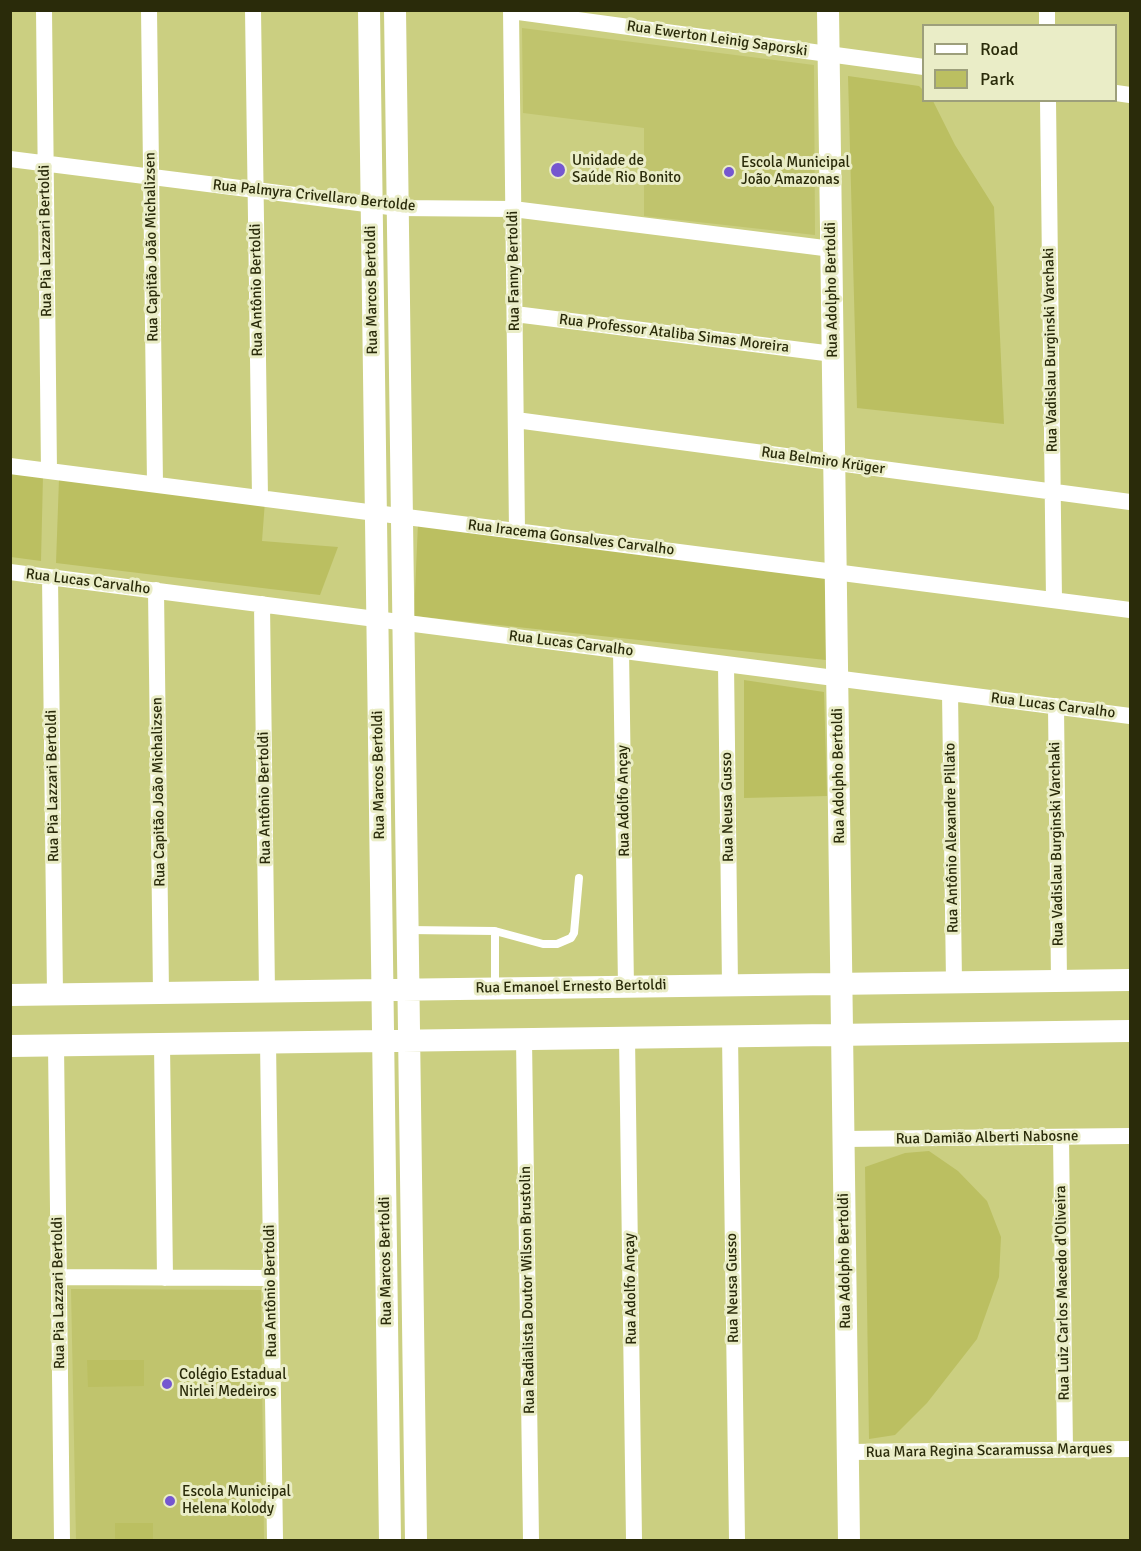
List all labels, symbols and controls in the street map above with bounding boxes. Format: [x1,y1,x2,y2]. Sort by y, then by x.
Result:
street label: Rua Ewerton Leinig Saporski [626,17,808,61]
legend [922,24,1117,102]
text: Road [980,38,1019,60]
text: Park [980,68,1015,90]
street label: Rua Capitão João Michalizsen [141,152,163,342]
place label: Unidade de Saúde Rio Bonito [572,152,681,187]
place label: Escola Municipal João Amazonas [741,154,850,189]
marker: Unidade de Saúde Rio Bonito [549,161,567,179]
street label: Rua Pia Lazzari Bertoldi [36,165,56,317]
marker: Escola Municipal João Amazonas [722,165,736,179]
street label: Rua Palmyra Crivellaro Bertolde [212,176,416,216]
street label: Rua Fanny Bertoldi [504,210,524,332]
street label: Rua Adolpho Bertoldi [822,222,842,358]
street label: Rua Antônio Bertoldi [247,223,267,357]
street label: Rua Marcos Bertoldi [362,225,382,355]
street label: Rua Vadislau Burginski Varchaki [1040,247,1062,453]
street label: Rua Professor Ataliba Simas Moreira [558,311,790,357]
street label: Rua Belmiro Krüger [760,443,886,479]
street label: Rua Iracema Gonsalves Carvalho [467,516,675,560]
street label: Rua Lucas Carvalho [25,565,151,599]
street label: Rua Lucas Carvalho [508,627,634,661]
street label: Rua Lucas Carvalho [990,689,1116,723]
street label: Rua Capitão João Michalizsen [148,697,170,887]
street label: Rua Adolpho Bertoldi [829,708,849,844]
street label: Rua Pia Lazzari Bertoldi [43,710,63,862]
street label: Rua Marcos Bertoldi [369,710,389,840]
street label: Rua Antônio Bertoldi [255,731,275,865]
street label: Rua Vadislau Burginski Varchaki [1046,741,1068,947]
street label: Rua Antônio Alexandre Pillato [941,743,963,933]
street label: Rua Adolfo Ançay [614,745,634,857]
street label: Rua Neusa Gusso [718,752,738,862]
street label: Rua Emanoel Ernesto Bertoldi [475,976,667,998]
street label: Rua Damião Alberti Nabosne [895,1127,1079,1149]
street label: Rua Radialista Doutor Wilson Brustolin [517,1166,539,1414]
street label: Rua Luiz Carlos Macedo d'Oliveira [1052,1185,1074,1401]
street label: Rua Adolpho Bertoldi [835,1193,855,1329]
street label: Rua Marcos Bertoldi [376,1196,396,1326]
street label: Rua Pia Lazzari Bertoldi [49,1217,69,1369]
street label: Rua Antônio Bertoldi [261,1224,281,1358]
street label: Rua Adolfo Ançay [621,1233,641,1345]
street label: Rua Neusa Gusso [723,1233,743,1343]
place label: Colégio Estadual Nirlei Medeiros [179,1366,287,1401]
marker: Colégio Estadual Nirlei Medeiros [160,1377,174,1391]
street label: Rua Mara Regina Scaramussa Marques [866,1440,1112,1462]
place label: Escola Municipal Helena Kolody [182,1483,291,1518]
marker: Escola Municipal Helena Kolody [163,1494,177,1508]

